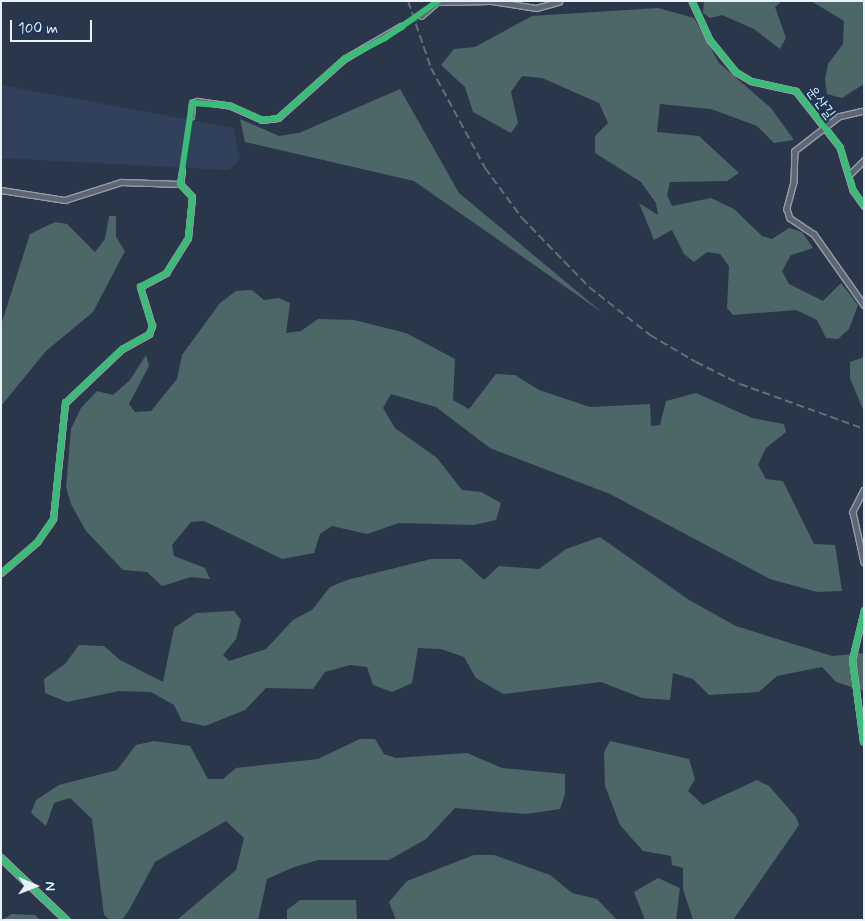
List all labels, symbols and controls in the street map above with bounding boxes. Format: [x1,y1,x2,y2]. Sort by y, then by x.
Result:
scale bar [12,10,95,42]
text: 100 m [18,19,58,39]
street label: 운산길 [802,83,838,123]
north arrow [10,861,60,911]
text: N [41,881,59,891]

